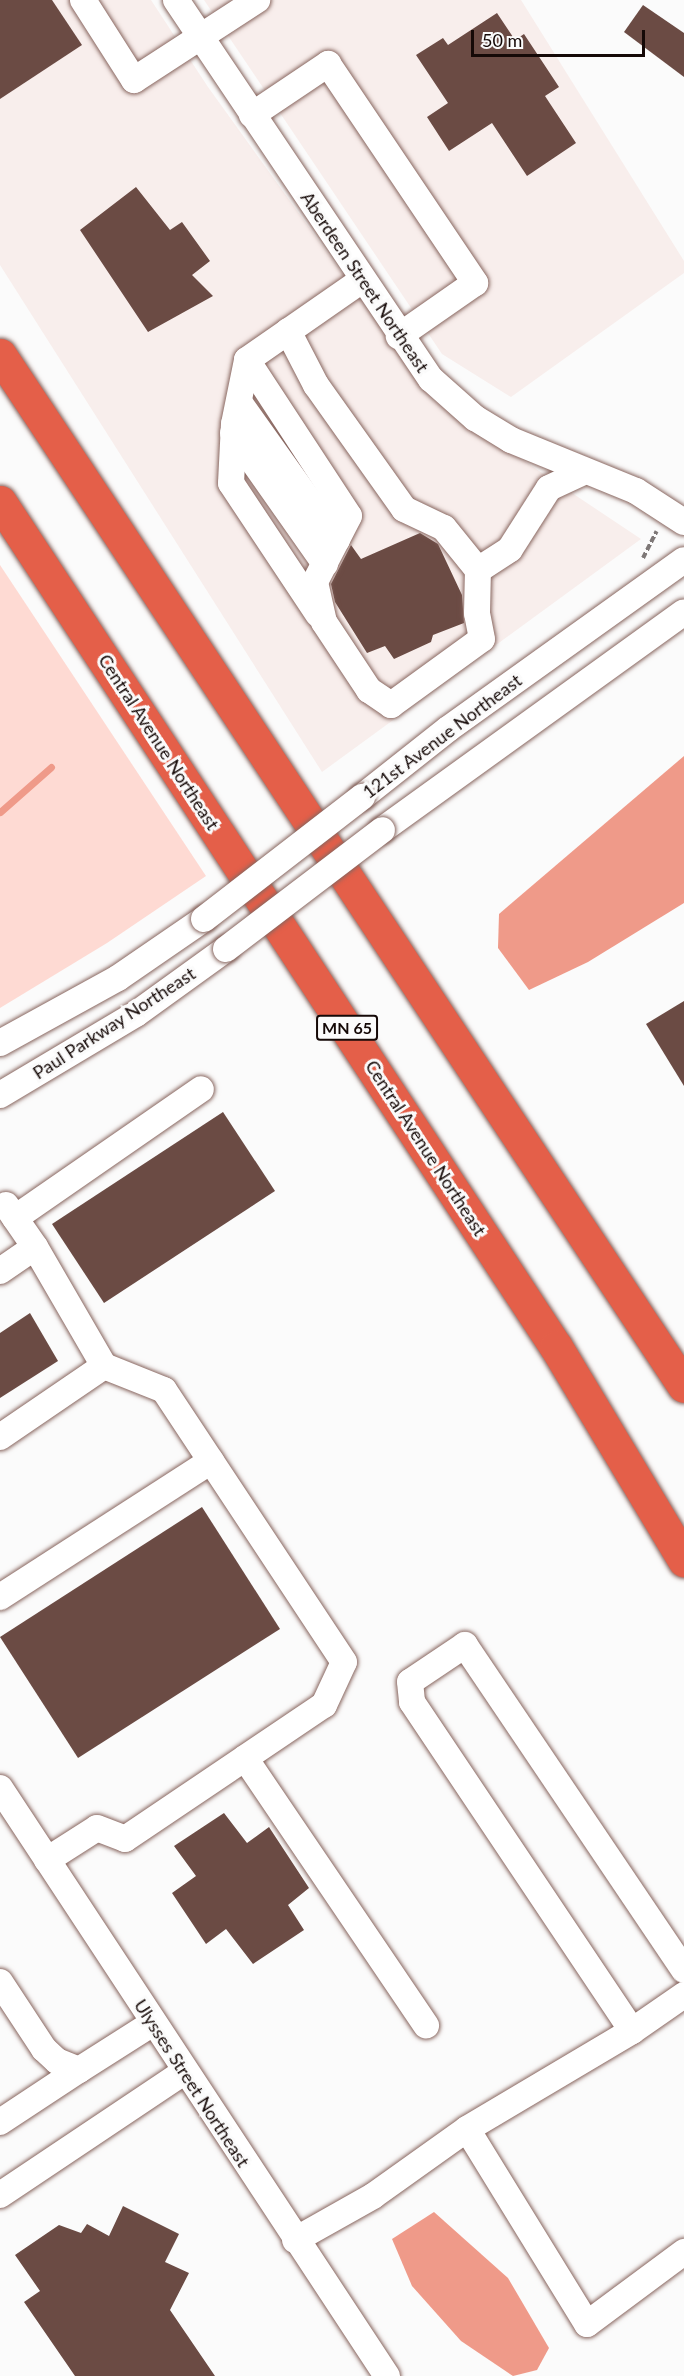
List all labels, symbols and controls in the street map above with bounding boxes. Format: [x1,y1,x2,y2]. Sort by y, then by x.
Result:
scale bar [474,18,648,56]
text: 50 m [482,29,522,51]
street label: Aberdeen Street Northeast [296,188,434,376]
street label: Central Avenue Northeast [94,650,224,834]
street label: 121st Avenue Northeast [358,669,526,803]
street label: Paul Parkway Northeast [29,962,199,1084]
road number: MN 65 [316,1015,378,1041]
street label: Central Avenue Northeast [361,1056,491,1240]
street label: Ulysses Street Northeast [130,1995,254,2171]

